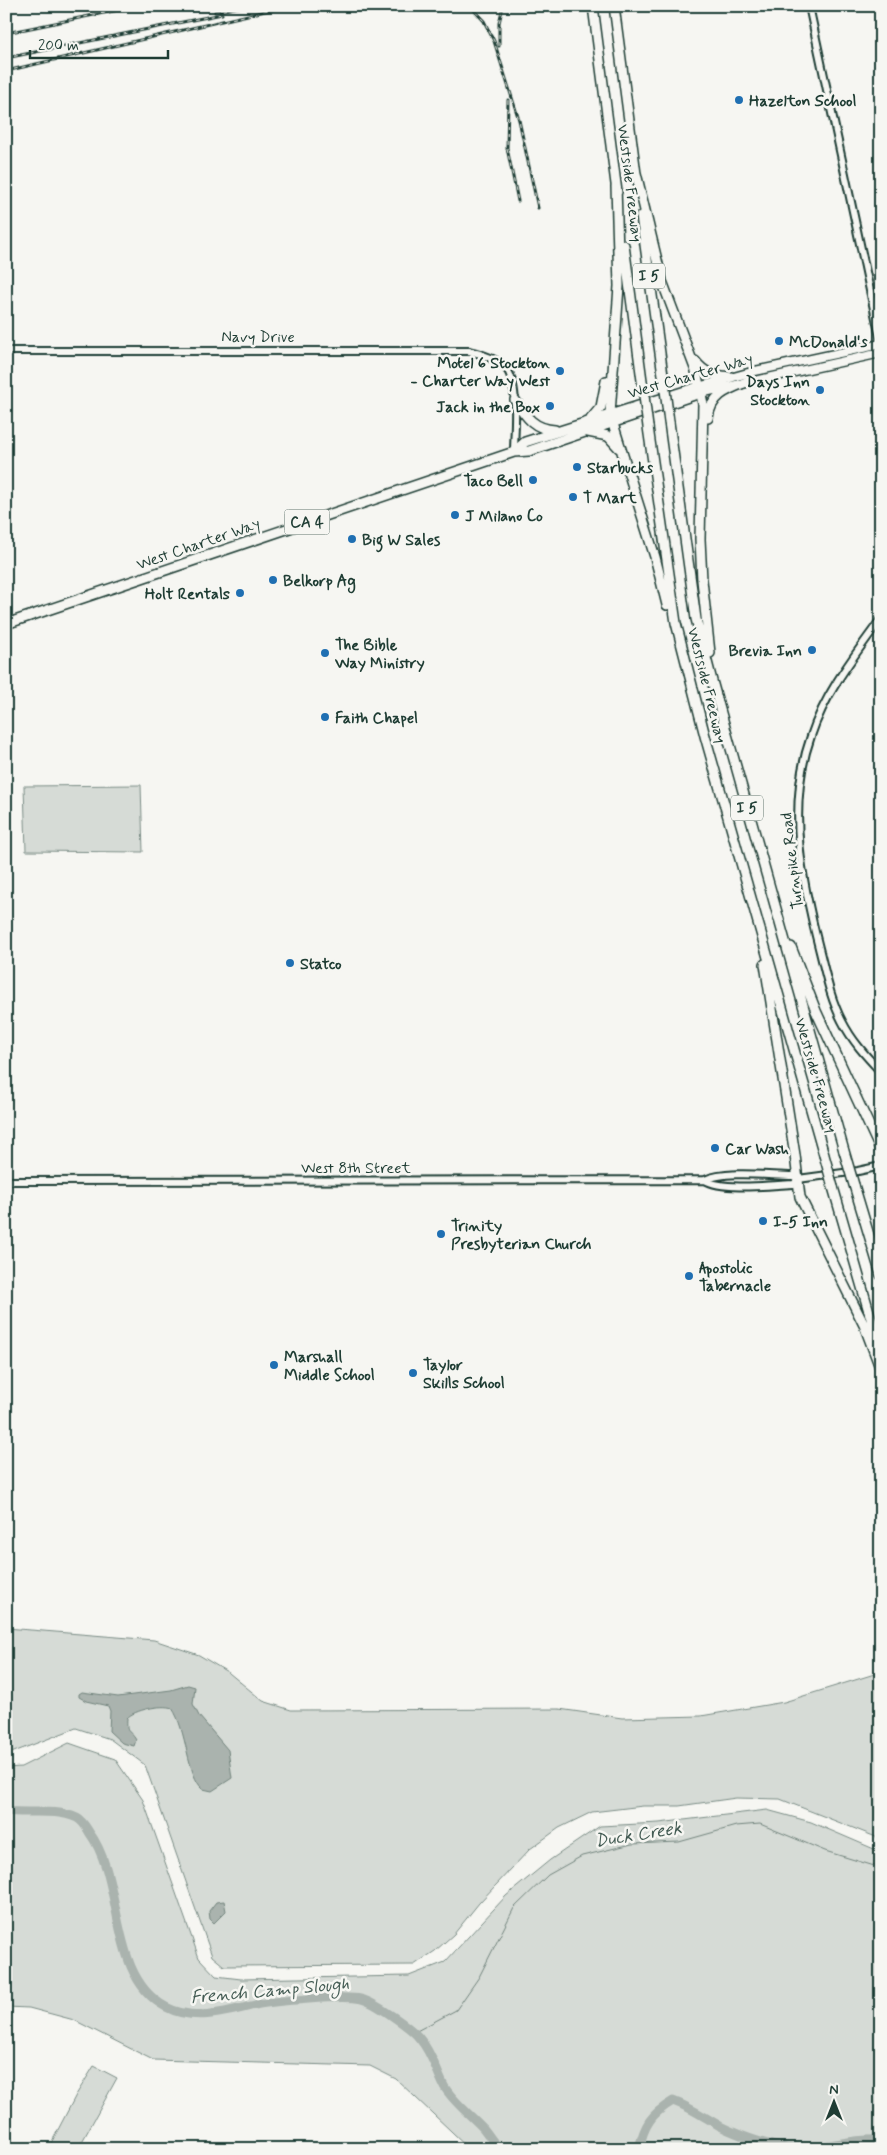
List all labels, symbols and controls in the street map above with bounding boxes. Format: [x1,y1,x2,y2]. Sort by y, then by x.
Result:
scale bar [30,28,168,60]
text: 200 m [38,36,79,56]
place label: Hazelton School [749,91,856,112]
marker: Hazelton School [733,94,745,106]
street label: Westside Freeway [612,123,647,243]
road number: I 5 [633,264,665,288]
street label: Navy Drive [221,327,295,348]
place label: McDonald's [789,332,868,353]
marker: McDonald's [773,335,785,347]
street label: West Charter Way [625,349,756,404]
place label: Motel 6 Stockton - Charter Way West [410,353,551,392]
marker: Motel 6 Stockton - Charter Way West [554,365,566,377]
place label: Days Inn Stockton [746,372,810,411]
marker: Days Inn Stockton [814,384,826,396]
place label: Jack in the Box [436,397,540,418]
marker: Jack in the Box [544,400,556,412]
place label: Starbucks [587,458,654,479]
marker: Starbucks [571,461,583,473]
place label: Taco Bell [464,471,523,492]
marker: Taco Bell [527,474,539,486]
place label: T Mart [583,488,637,509]
marker: T Mart [567,491,579,503]
place label: J Milano Co [465,506,543,527]
marker: J Milano Co [449,509,461,521]
road number: CA 4 [284,510,330,534]
street label: West Charter Way [134,513,263,575]
place label: Big W Sales [362,530,441,553]
marker: Big W Sales [346,533,358,545]
place label: Belkorp Ag [283,571,356,594]
marker: Belkorp Ag [267,574,279,586]
place label: Holt Rentals [145,584,230,605]
marker: Holt Rentals [234,587,246,599]
street label: Westside Freeway [682,625,731,745]
place label: The Bible Way Ministry [334,635,425,674]
place label: Brevia Inn [729,641,802,662]
marker: Brevia Inn [806,644,818,656]
marker: The Bible Way Ministry [319,647,331,659]
place label: Faith Chapel [335,708,418,729]
marker: Faith Chapel [319,711,331,723]
road number: I 5 [731,796,763,820]
street label: Turnpike Road [776,811,809,910]
place label: Statco [300,954,342,975]
marker: Statco [284,957,296,969]
street label: Westside Freeway [789,1016,842,1135]
place label: Car Wash [725,1139,789,1160]
marker: Car Wash [709,1142,721,1154]
street label: West 8th Street [301,1158,411,1179]
place label: I-5 Inn [773,1212,828,1233]
marker: I-5 Inn [757,1215,769,1227]
place label: Trinity Presbyterian Church [451,1216,592,1255]
marker: Trinity Presbyterian Church [435,1228,447,1240]
place label: Apostolic Tabernacle [699,1258,771,1297]
marker: Apostolic Tabernacle [683,1270,695,1282]
place label: Marshall Middle School [284,1347,375,1386]
place label: Taylor Skills School [423,1355,505,1394]
marker: Marshall Middle School [268,1359,280,1371]
marker: Taylor Skills School [407,1367,419,1379]
water label: Duck Creek [593,1816,683,1854]
water label: French Camp Slough [190,1972,351,2012]
north arrow [810,2078,860,2128]
text: N [829,2081,839,2099]

